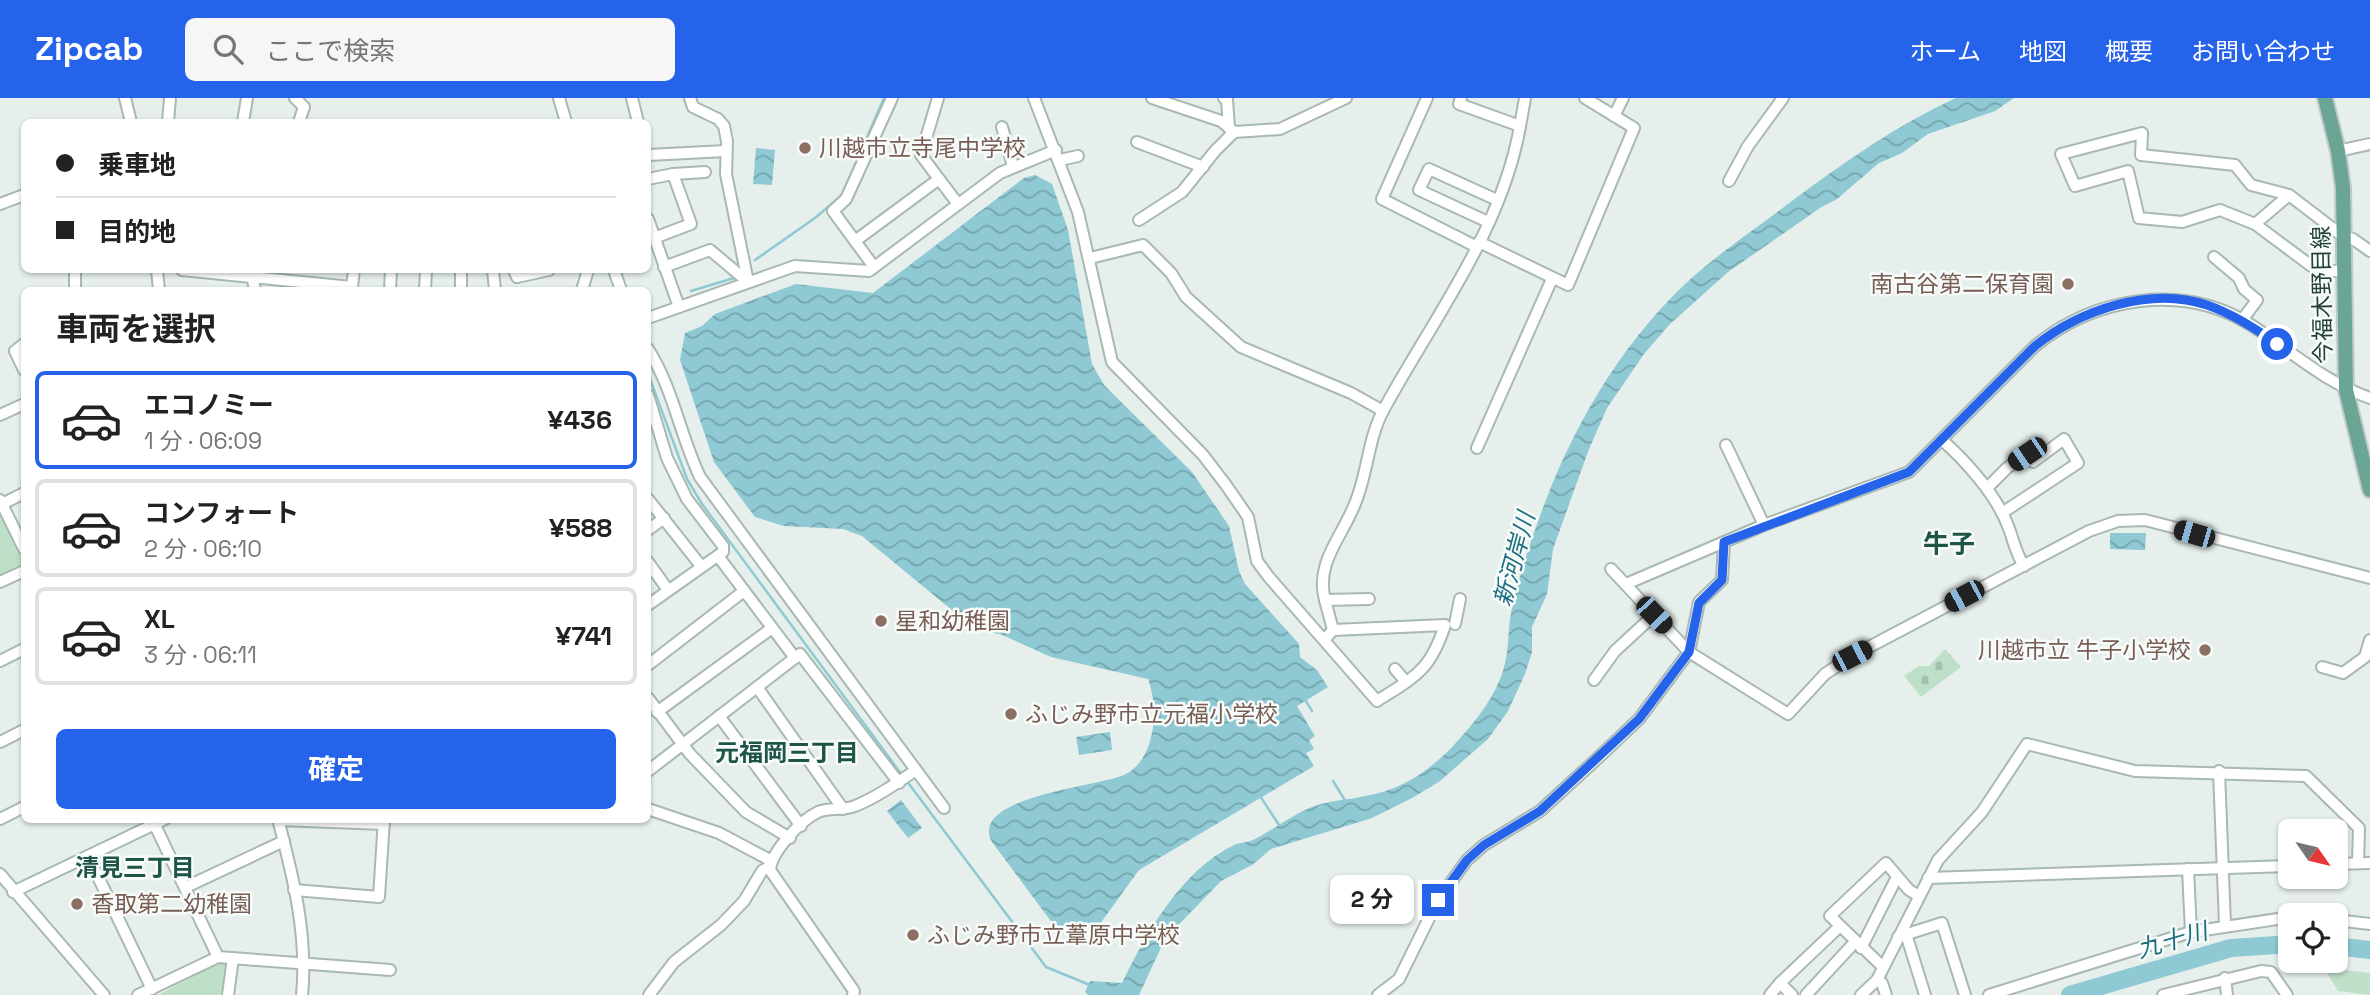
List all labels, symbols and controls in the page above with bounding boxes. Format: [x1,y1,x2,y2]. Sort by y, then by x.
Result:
search box [185,18,675,81]
text: Zipcab [35,28,143,70]
icon: search [209,30,247,68]
text: ここで検索 [265,34,395,68]
text: ホーム [1910,36,1981,67]
text: 地図 [2019,36,2067,67]
text: 概要 [2105,36,2153,67]
text: お問い合わせ [2191,36,2335,67]
place label: 川越市立寺尾中学校 [819,133,1026,163]
marker: 川越市立寺尾中学校 [797,140,813,156]
text: 乗車地 [98,148,176,182]
text: 目的地 [98,215,176,249]
street label: 今福木野目線 [2306,226,2338,364]
place label: 南古谷第二保育園 [1870,269,2054,299]
marker: 南古谷第二保育園 [2060,276,2076,292]
text: 車両を選択 [56,309,216,349]
route start [2261,328,2293,360]
text: エコノミー [144,388,274,422]
icon: car [60,389,123,452]
text: ¥436 [547,403,612,437]
text: 1 分 · 06:09 [144,426,262,456]
car [2004,434,2051,474]
text: コンフォート [144,496,299,530]
icon: car [60,497,123,560]
water label: 新河岸川 [1487,506,1542,609]
text: ¥588 [549,511,612,545]
car [2171,518,2218,550]
district label: 牛子 [1923,527,1975,561]
text: 2 分 · 06:10 [144,534,262,564]
car [1941,577,1988,615]
car [1632,593,1677,637]
text: XL [144,602,175,636]
icon: car [60,605,123,668]
place label: 星和幼稚園 [895,606,1010,636]
marker: 星和幼稚園 [873,613,889,629]
text: ¥741 [555,619,612,653]
place label: 川越市立 牛子小学校 [1978,635,2191,665]
car [1829,637,1876,675]
text: 3 分 · 06:11 [144,640,257,670]
marker: 川越市立 牛子小学校 [2197,642,2213,658]
place label: ふじみ野市立元福小学校 [1025,699,1278,729]
marker: ふじみ野市立元福小学校 [1003,706,1019,722]
button: 確定 [56,729,616,809]
district label: 元福岡三丁目 [715,737,859,768]
north arrow [2278,819,2348,889]
map controls [2278,819,2348,973]
district label: 清見三丁目 [75,852,195,883]
callout: 2 分 [1330,876,1414,924]
text: 2 分 [1351,884,1393,914]
route end [1422,884,1454,916]
place label: 香取第二幼稚園 [91,889,252,919]
marker: 香取第二幼稚園 [69,896,85,912]
button: locate [2278,903,2348,973]
water label: 九十川 [2133,914,2214,965]
place label: ふじみ野市立葦原中学校 [927,920,1180,950]
marker: ふじみ野市立葦原中学校 [905,927,921,943]

